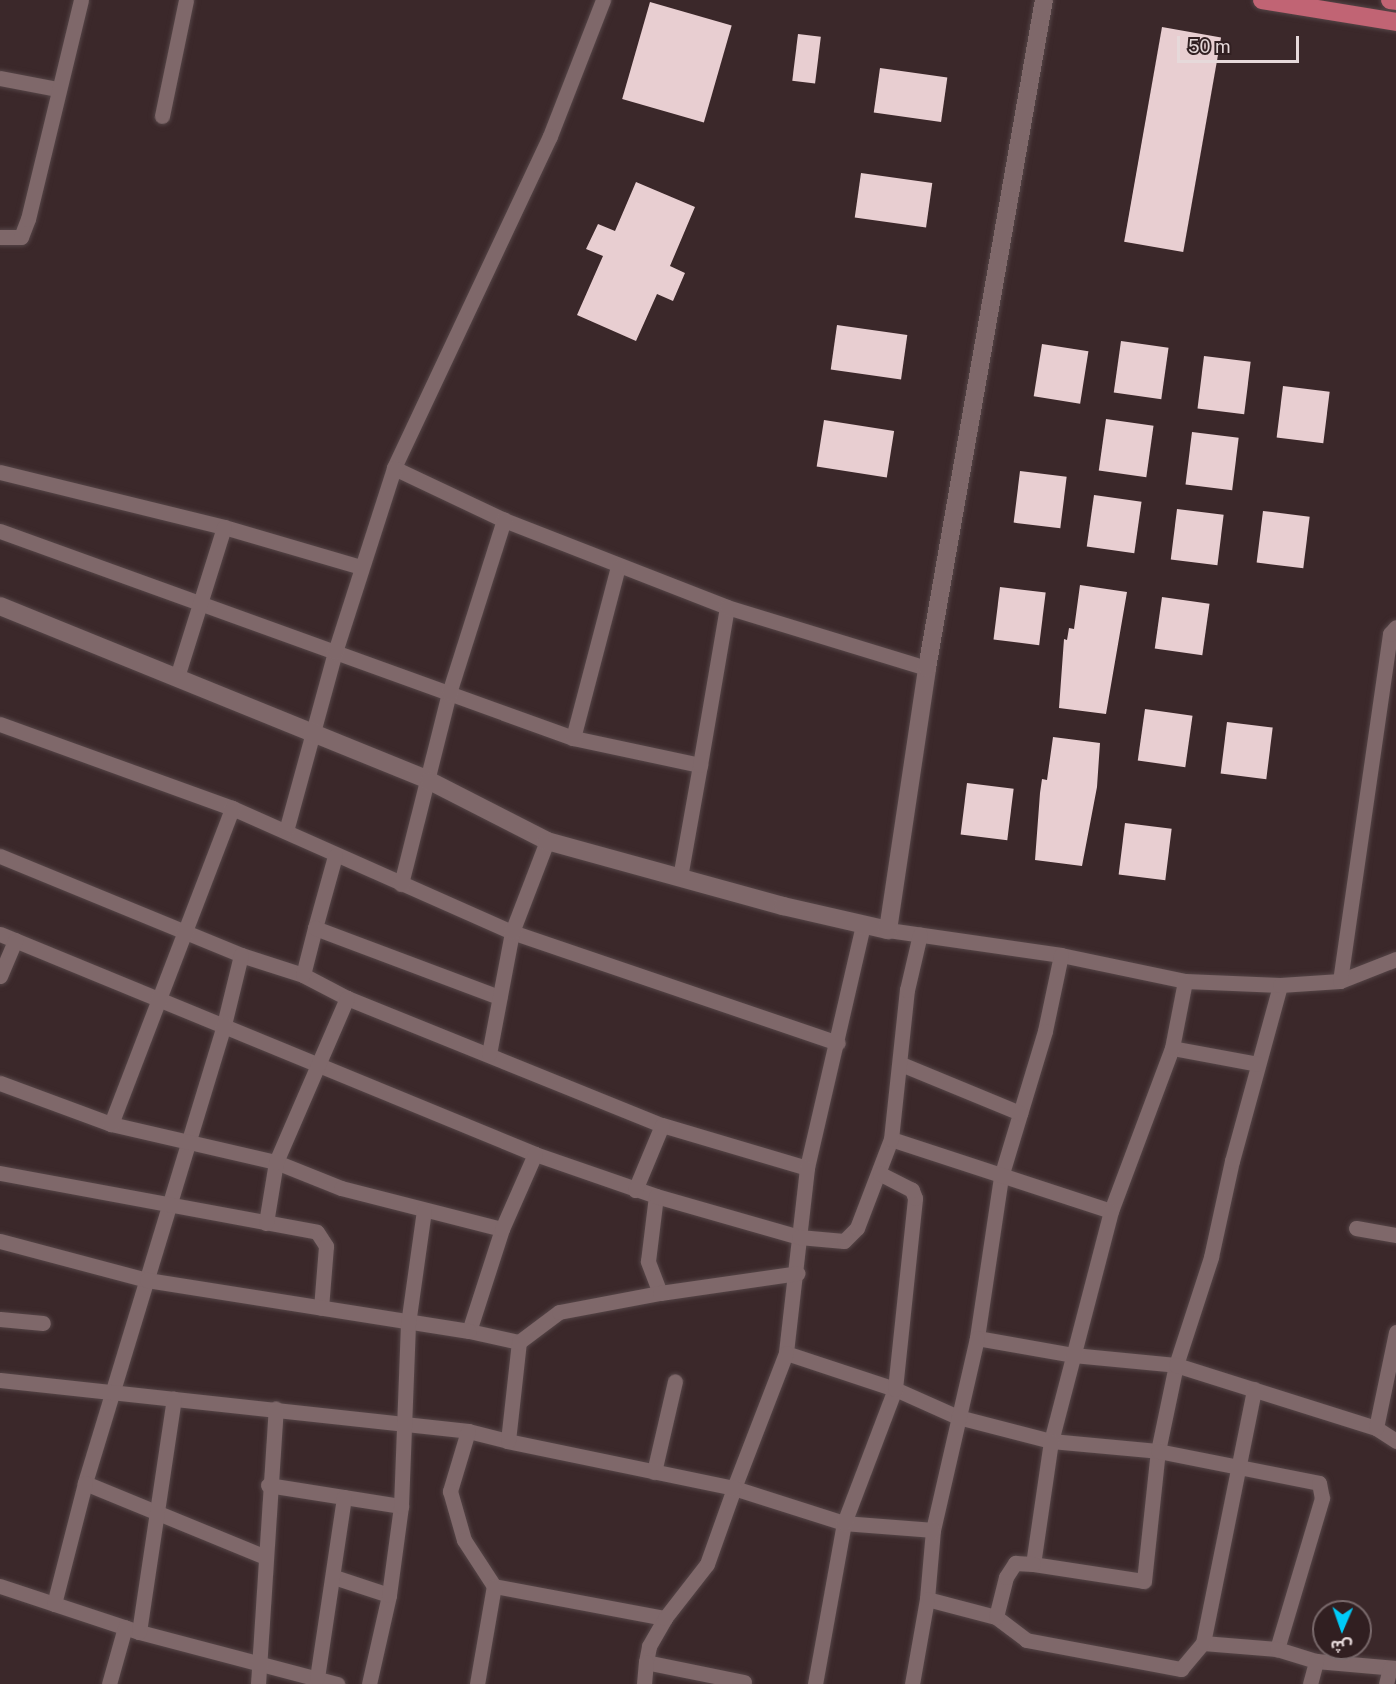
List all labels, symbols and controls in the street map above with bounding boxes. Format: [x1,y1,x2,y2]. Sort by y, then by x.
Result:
scale bar [1180,24,1302,62]
text: 50 m [1188,36,1231,57]
north arrow [1312,1600,1372,1660]
text: ش [1330,1637,1353,1656]

